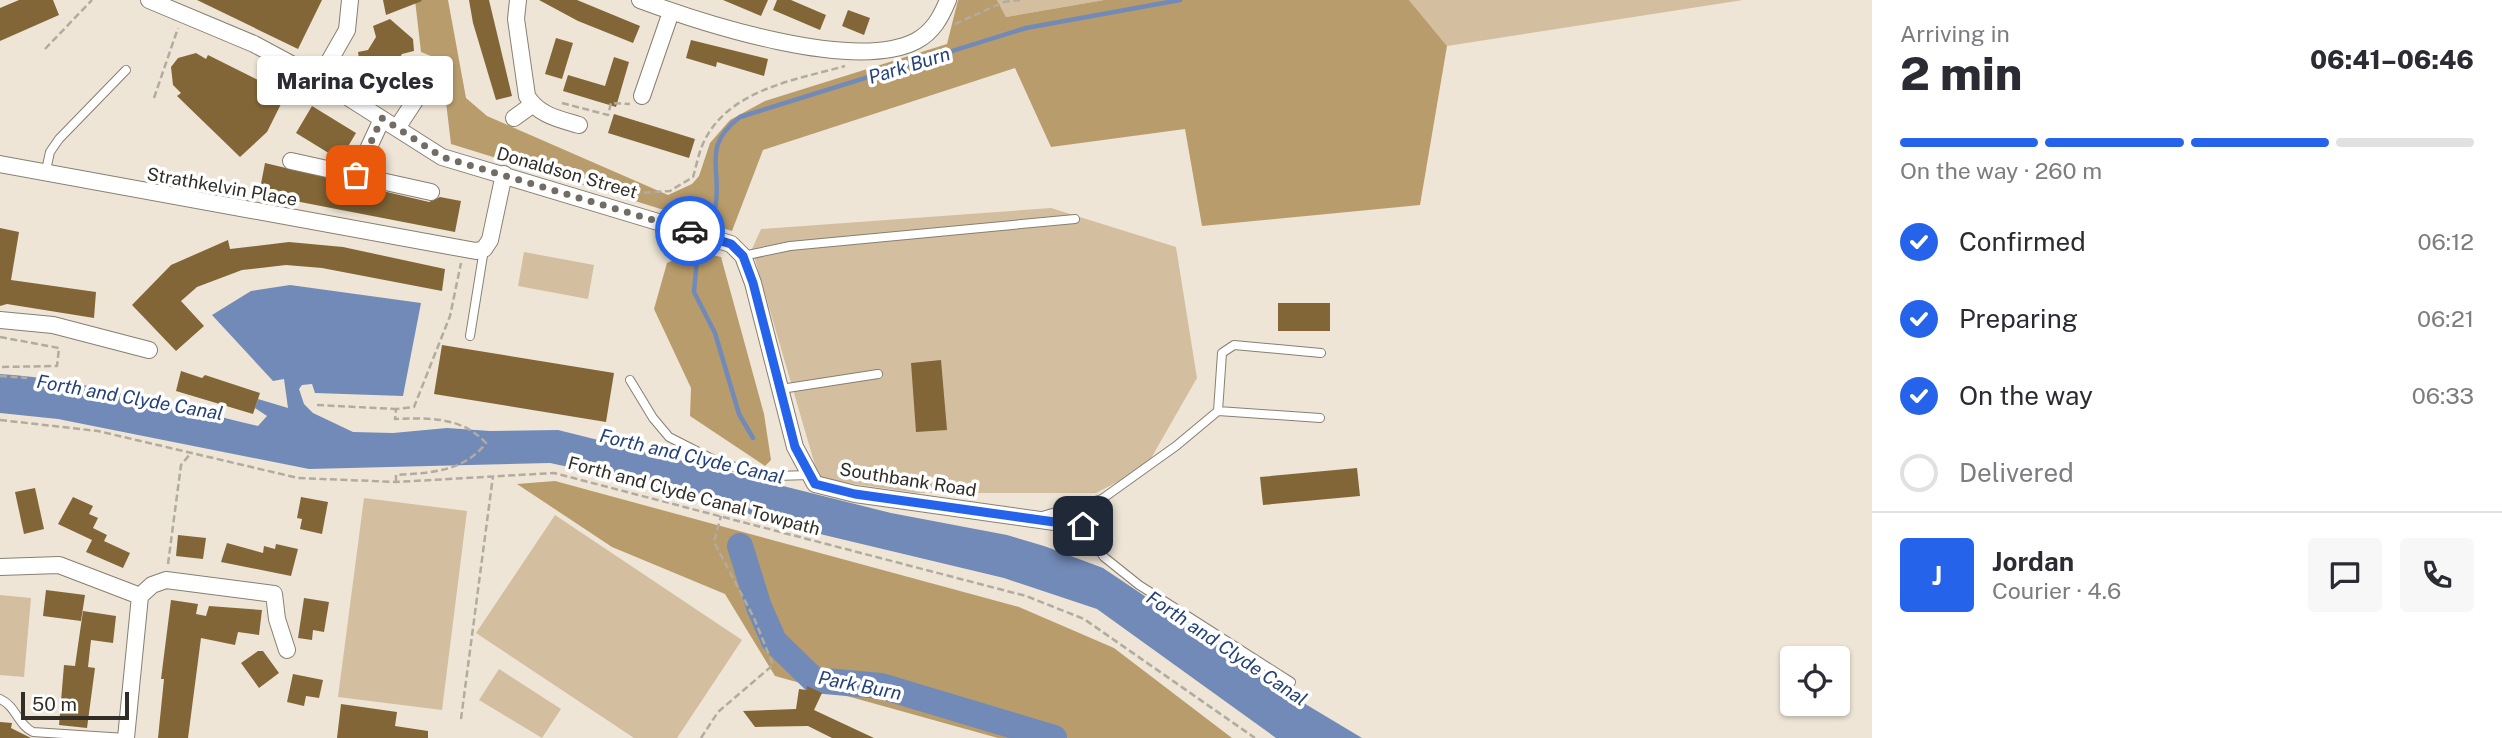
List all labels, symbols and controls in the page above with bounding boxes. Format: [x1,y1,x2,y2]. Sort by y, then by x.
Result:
text: Arriving in [1900,20,2010,47]
water label: Park Burn [865,42,953,88]
text: 06:41–06:46 [2310,44,2474,75]
text: 2 min [1900,46,2022,100]
callout: Marina Cycles [258,56,454,105]
text: Marina Cycles [276,67,434,94]
street label: Donaldson Street [494,142,640,203]
pin [326,145,386,205]
icon: bag [337,156,375,194]
text: On the way · 260 m [1900,157,2102,184]
street label: Strathkelvin Place [145,163,299,210]
courier [655,196,725,266]
icon: car [671,212,709,250]
icon: check [1900,223,1938,261]
text: Confirmed [1959,226,2086,257]
text: 06:12 [2418,228,2474,255]
icon: check [1900,300,1938,338]
text: Preparing [1959,303,2078,334]
text: 06:21 [2417,305,2474,332]
water label: Forth and Clyde Canal [35,370,225,424]
icon: check [1900,377,1938,415]
text: On the way [1959,380,2093,411]
text: 06:33 [2412,382,2474,409]
water label: Forth and Clyde Canal [598,424,786,488]
street label: Forth and Clyde Canal Towpath [566,452,822,539]
text: Delivered [1959,457,2074,488]
street label: Southbank Road [838,458,978,501]
pin [1053,496,1113,556]
icon: home [1064,507,1102,545]
button: chat [2308,538,2382,612]
button: phone [2400,538,2474,612]
text: Jordan [1992,546,2074,577]
text: J [1932,560,1942,591]
text: Courier · 4.6 [1992,577,2121,604]
water label: Forth and Clyde Canal [1143,586,1311,710]
map controls [1780,646,1850,716]
button: locate [1780,646,1850,716]
water label: Park Burn [816,666,904,704]
scale bar [21,689,130,721]
text: 50 m [32,693,77,715]

